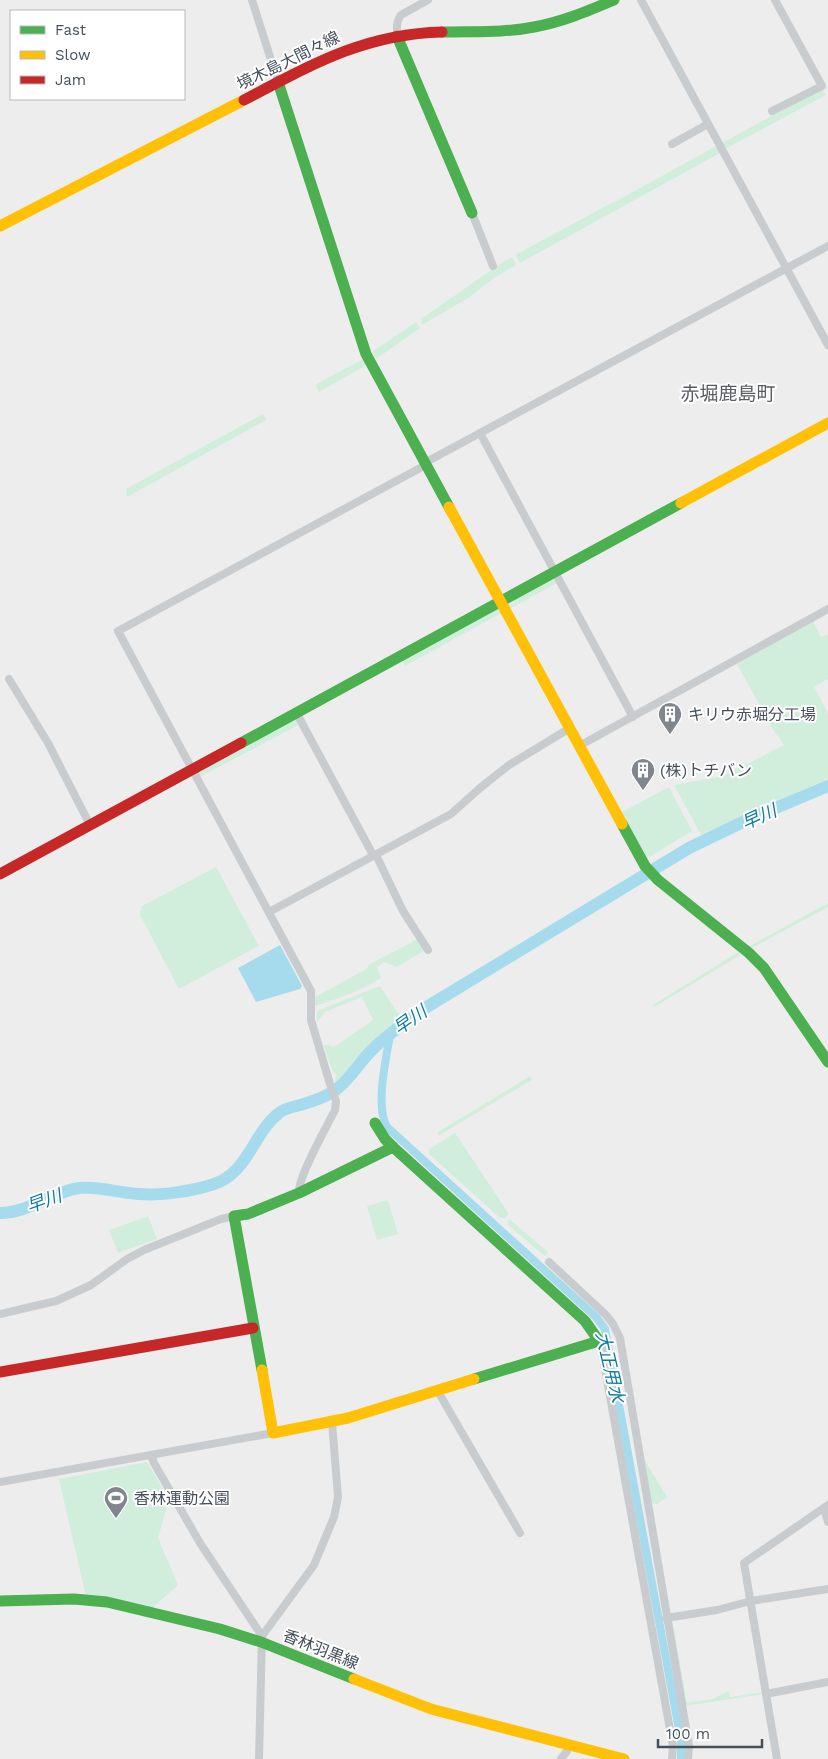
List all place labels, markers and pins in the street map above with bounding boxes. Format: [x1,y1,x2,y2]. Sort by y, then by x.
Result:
building icon: キリウ赤堀分工場 [657,701,683,735]
place label: キリウ赤堀分工場 [688,705,816,724]
building icon: (株)トチバン [630,757,656,791]
place label: (株)トチバン [660,761,752,780]
sports icon: 香林運動公園 [103,1485,129,1519]
place label: 香林運動公園 [134,1489,230,1508]

